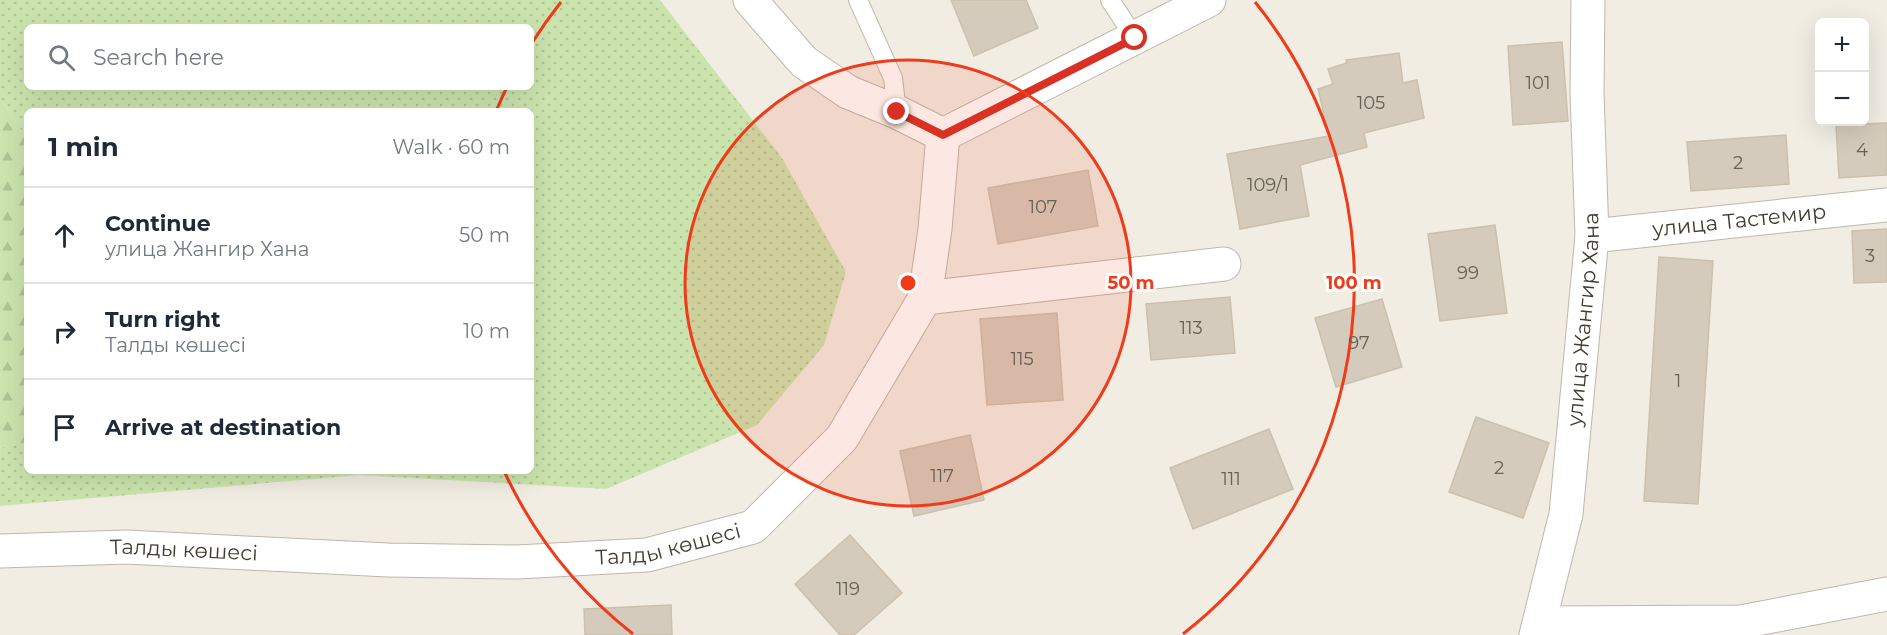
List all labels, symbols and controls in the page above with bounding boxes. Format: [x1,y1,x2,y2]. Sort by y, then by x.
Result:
map controls [1815,18,1869,126]
button: + [1815,18,1869,72]
search box [24,24,534,90]
route start [1121,24,1147,50]
icon: search [45,41,78,74]
text: Search here [93,44,224,71]
house number: 101 [1526,72,1550,94]
button: − [1815,72,1869,126]
house number: 105 [1357,92,1385,114]
route end [883,98,909,124]
text: 1 min [48,131,119,163]
text: Walk · 60 m [392,135,510,159]
house number: 4 [1856,139,1868,161]
house number: 2 [1733,152,1743,174]
house number: 109/1 [1247,174,1289,196]
house number: 107 [1029,196,1057,218]
street label: улица Тастемир [1650,198,1827,242]
text: Continue [105,210,211,237]
street label: улица Жангир Хана [1561,212,1604,429]
icon: ahead [48,219,81,252]
text: 50 m [459,223,510,247]
text: улица Жангир Хана [105,237,309,261]
house number: 3 [1865,245,1875,267]
house number: 99 [1457,262,1479,284]
text: 50 m [1108,272,1154,294]
text: 100 m [1326,272,1382,294]
centre of rings [898,273,918,293]
text: Turn right [105,306,220,333]
icon: right [48,315,81,348]
house number: 113 [1179,317,1203,339]
text: 10 m [463,319,510,343]
house number: 97 [1348,332,1370,354]
text: Талды көшесі [105,333,246,357]
house number: 115 [1010,348,1034,370]
house number: 1 [1675,370,1681,392]
icon: arrive [48,411,81,444]
text: Arrive at destination [105,414,341,441]
house number: 2 [1494,457,1504,479]
house number: 117 [930,465,954,487]
house number: 111 [1221,468,1241,490]
street label: Талды көшесі [595,518,743,570]
street label: Талды көшесі [109,534,259,566]
house number: 119 [836,578,860,600]

